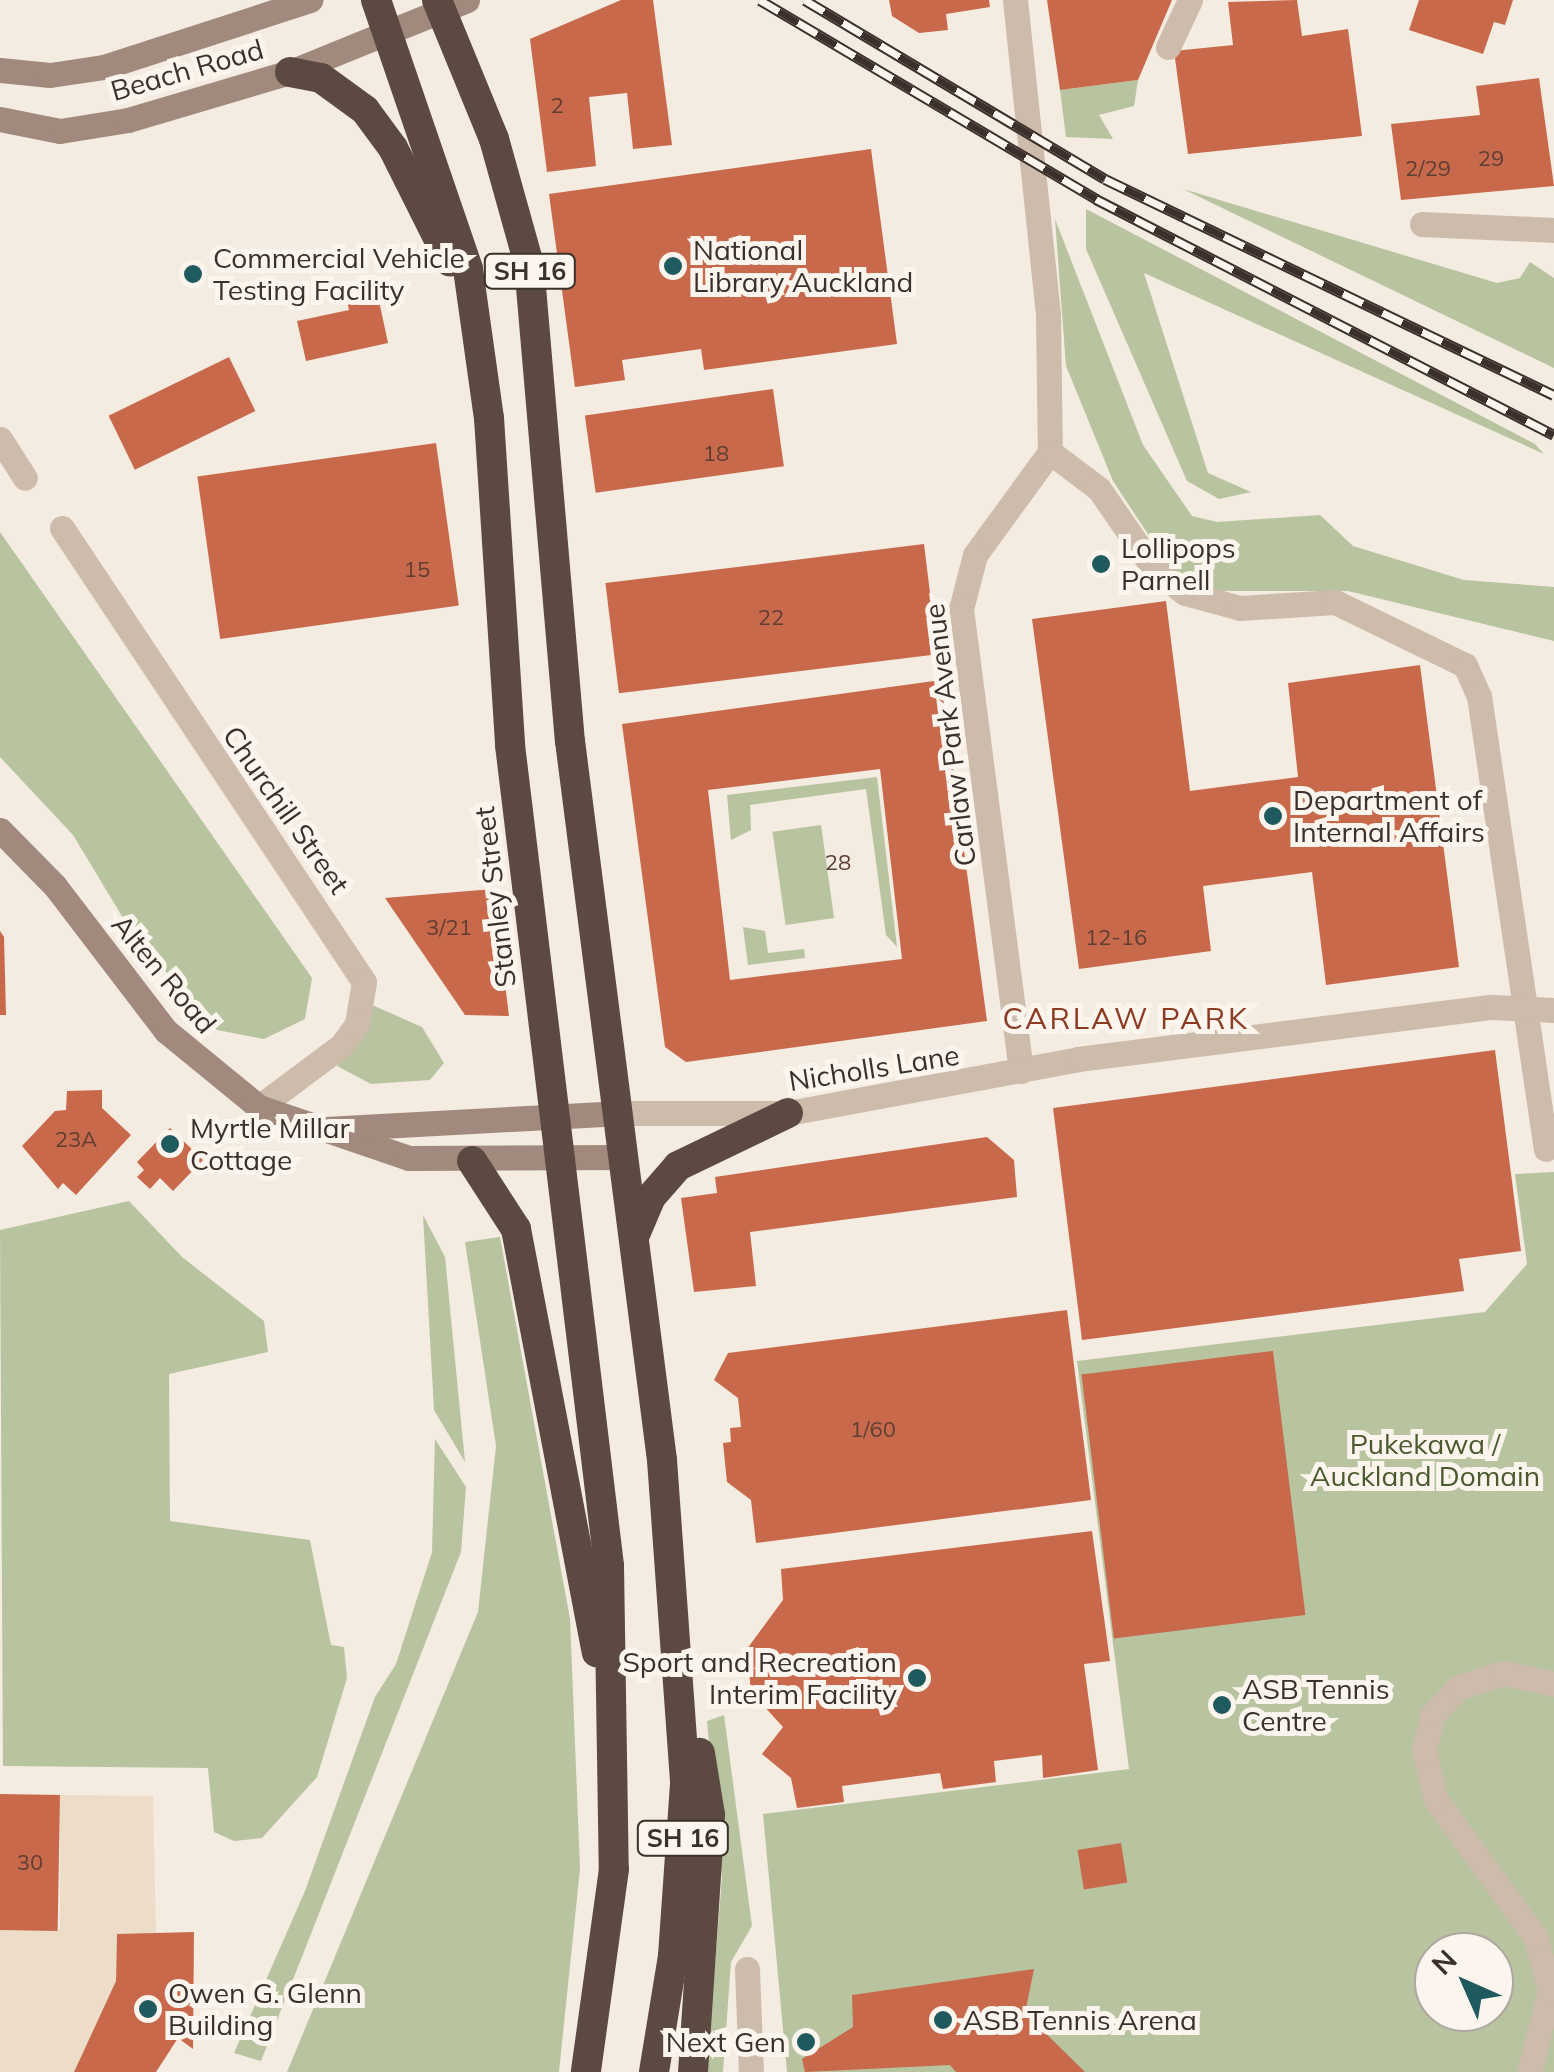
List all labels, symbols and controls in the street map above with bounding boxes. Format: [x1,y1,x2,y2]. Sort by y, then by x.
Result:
street label: Beach Road [107,32,267,108]
house number: 2 [550,93,564,119]
house number: 29 [1478,146,1504,172]
house number: 2/29 [1405,156,1451,182]
place label: National Library Auckland [693,233,913,299]
place label: Commercial Vehicle Testing Facility [213,241,465,307]
road number: SH 16 [482,251,578,291]
marker: National Library Auckland [662,255,684,277]
marker: Commercial Vehicle Testing Facility [182,263,204,285]
house number: 18 [703,441,729,467]
place label: Lollipops Parnell [1121,531,1236,597]
marker: Lollipops Parnell [1090,553,1112,575]
house number: 15 [404,557,430,583]
street label: Carlaw Park Avenue [917,602,983,868]
house number: 22 [758,605,784,631]
street label: Churchill Street [216,720,356,900]
place label: Department of Internal Affairs [1293,783,1485,849]
street label: Stanley Street [467,805,523,989]
marker: Department of Internal Affairs [1262,805,1284,827]
house number: 28 [825,850,851,876]
street label: Alten Road [105,908,223,1040]
house number: 3/21 [426,915,472,941]
house number: 12-16 [1085,925,1147,951]
district label: CARLAW PARK [1003,1000,1249,1036]
street label: Nicholls Lane [786,1038,962,1098]
place label: Myrtle Millar Cottage [190,1111,350,1177]
house number: 23A [55,1127,97,1153]
marker: Myrtle Millar Cottage [159,1133,181,1155]
house number: 1/60 [850,1417,896,1443]
park label: Pukekawa / Auckland Domain [1310,1427,1540,1493]
place label: Sport and Recreation Interim Facility [622,1645,897,1711]
marker: Sport and Recreation Interim Facility [906,1667,928,1689]
place label: ASB Tennis Centre [1242,1672,1390,1738]
marker: ASB Tennis Centre [1211,1694,1233,1716]
road number: SH 16 [636,1818,730,1858]
house number: 30 [17,1850,43,1876]
north arrow [1414,1932,1514,2032]
text: N [1424,1942,1464,1982]
place label: Owen G. Glenn Building [168,1976,362,2042]
marker: Owen G. Glenn Building [137,1998,159,2020]
place label: ASB Tennis Arena [963,2003,1197,2037]
marker: ASB Tennis Arena [932,2009,954,2031]
place label: Next Gen [666,2025,786,2059]
marker: Next Gen [795,2031,817,2053]

